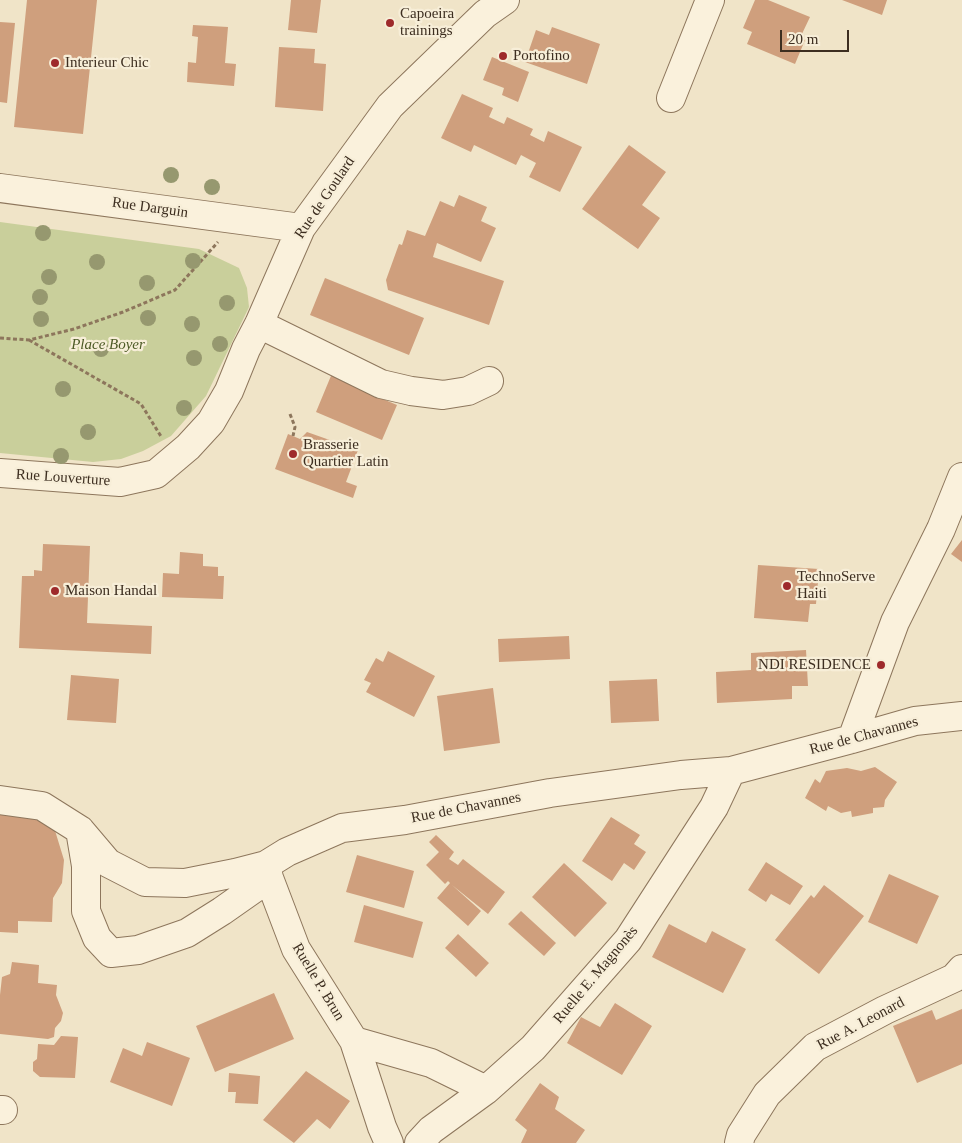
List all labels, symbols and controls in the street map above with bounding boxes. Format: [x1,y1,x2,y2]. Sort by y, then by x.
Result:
place label: Capoeira trainings [400,5,454,40]
marker: Capoeira trainings [384,17,396,29]
scale bar [782,20,851,52]
text: 20 m [788,31,818,47]
place label: Portofino [513,47,570,65]
marker: Portofino [497,50,509,62]
place label: Interieur Chic [65,54,149,72]
marker: Interieur Chic [49,57,61,69]
street label: Rue de Goulard [291,154,359,242]
street label: Rue Darguin [111,194,189,222]
park label: Place Boyer [71,336,145,354]
place label: Brasserie Quartier Latin [303,436,388,471]
marker: Brasserie Quartier Latin [287,448,299,460]
street label: Rue Louverture [15,466,111,490]
place label: TechnoServe Haiti [797,568,875,603]
marker: TechnoServe Haiti [781,580,793,592]
place label: Maison Handal [65,582,157,600]
marker: Maison Handal [49,585,61,597]
place label: NDI RESIDENCE [758,656,871,674]
marker: NDI RESIDENCE [875,659,887,671]
street label: Rue de Chavannes [808,713,920,759]
street label: Rue de Chavannes [409,789,523,827]
street label: Ruelle E. Magnonès [550,922,642,1028]
street label: Ruelle P. Brun [288,940,348,1024]
street label: Rue A. Leonard [814,993,908,1055]

